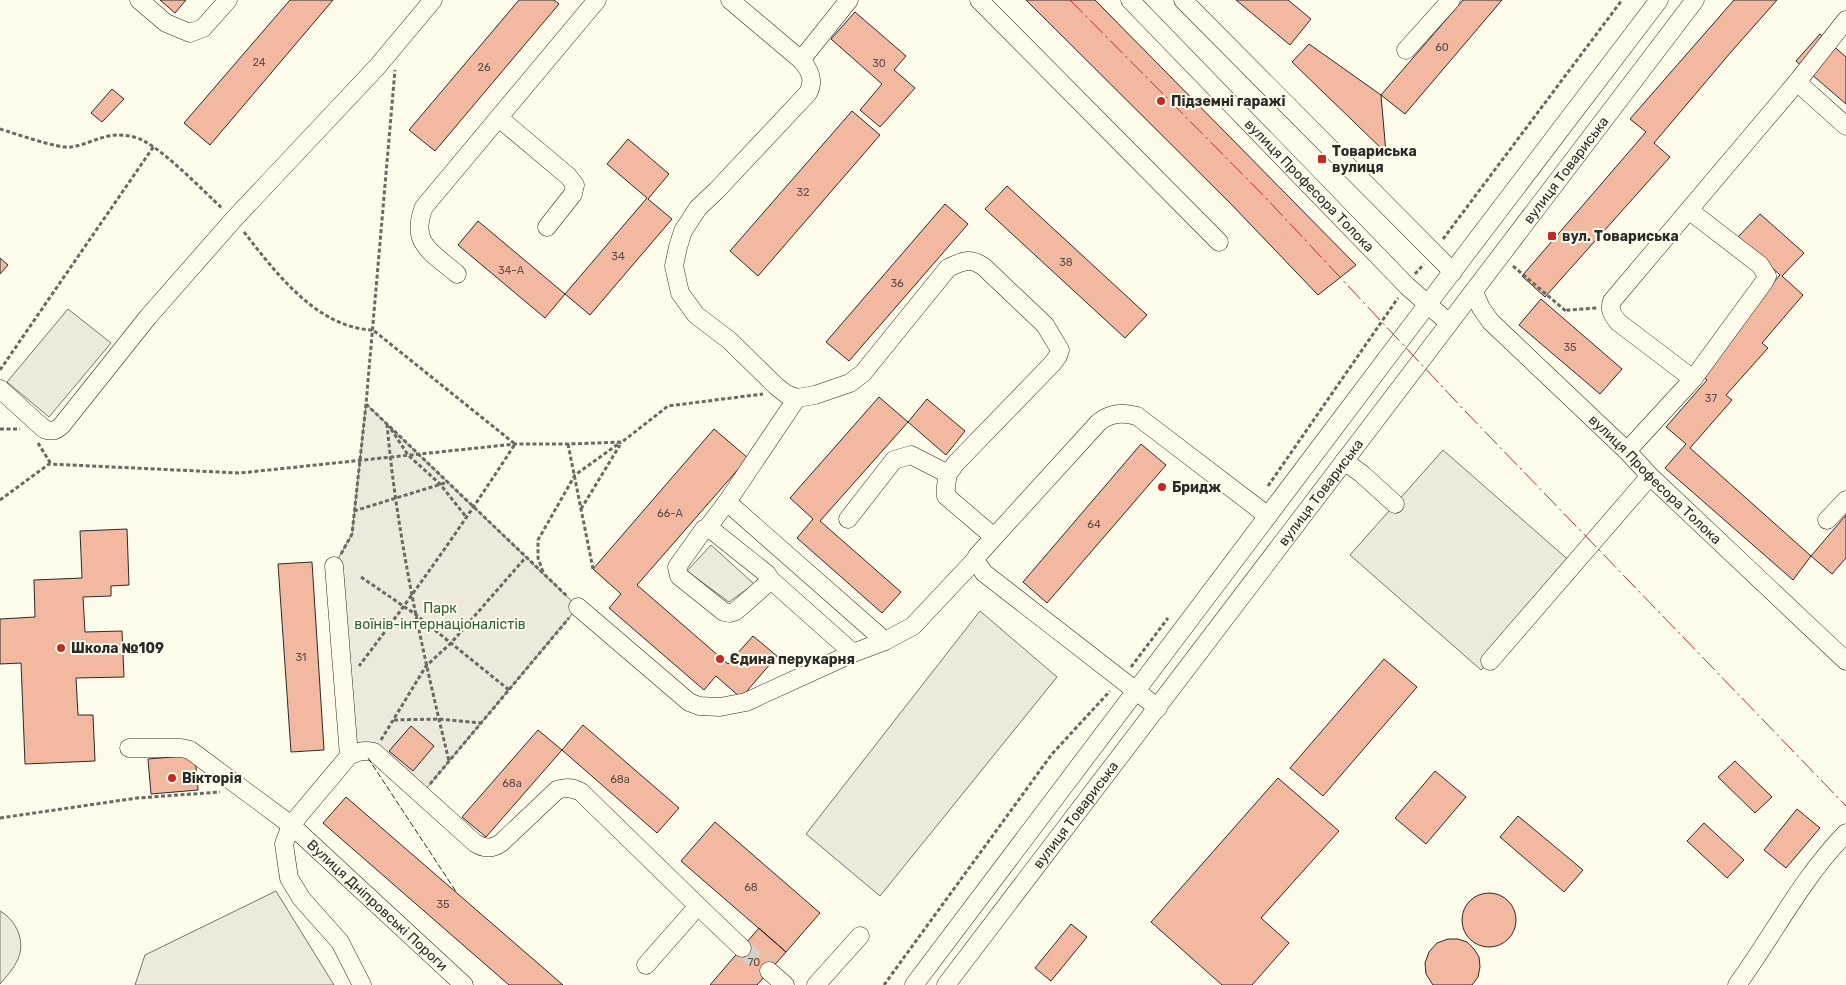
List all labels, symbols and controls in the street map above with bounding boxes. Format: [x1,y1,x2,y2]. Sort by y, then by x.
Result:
house number: 60 [1435,41,1449,54]
house number: 24 [252,56,266,69]
house number: 30 [872,57,886,70]
house number: 26 [477,61,491,74]
place label: Підземні гаражі [1171,93,1285,110]
marker: Підземні гаражі [1155,95,1167,107]
street label: вулиця Товариська [1520,113,1612,227]
street label: вулиця Професора Толока [1241,115,1378,255]
place label: Товариська вулиця [1332,143,1417,176]
marker: Товариська вулиця [1316,153,1328,165]
house number: 32 [796,186,810,199]
place label: вул. Товариська [1562,228,1679,245]
marker: вул. Товариська [1546,230,1558,242]
house number: 34 [611,250,625,263]
house number: 38 [1059,256,1073,269]
house number: 34-А [498,264,525,277]
house number: 36 [890,277,904,290]
house number: 35 [1563,341,1577,354]
house number: 37 [1705,392,1717,405]
street label: вулиця Професора Толока [1585,411,1725,548]
street label: вулиця Товариська [1275,435,1367,549]
place label: Бридж [1172,479,1221,496]
marker: Бридж [1156,481,1168,493]
house number: 66-А [657,507,684,520]
house number: 64 [1087,518,1101,531]
park label: Парк воїнів-інтернаціоналістів [354,600,526,633]
place label: Школа №109 [71,640,164,657]
marker: Школа №109 [55,642,67,654]
house number: 31 [295,651,307,664]
place label: Єдина перукарня [730,651,855,668]
marker: Єдина перукарня [714,653,726,665]
street label: вулиця Товариська [1029,758,1122,872]
place label: Вікторія [182,770,242,787]
marker: Вікторія [166,772,178,784]
house number: 68а [610,773,630,786]
house number: 68а [502,777,522,790]
street label: Вулиця Дніпровські Пороги [304,836,451,974]
house number: 68 [744,881,758,894]
house number: 35 [436,898,450,911]
house number: 70 [748,956,760,969]

